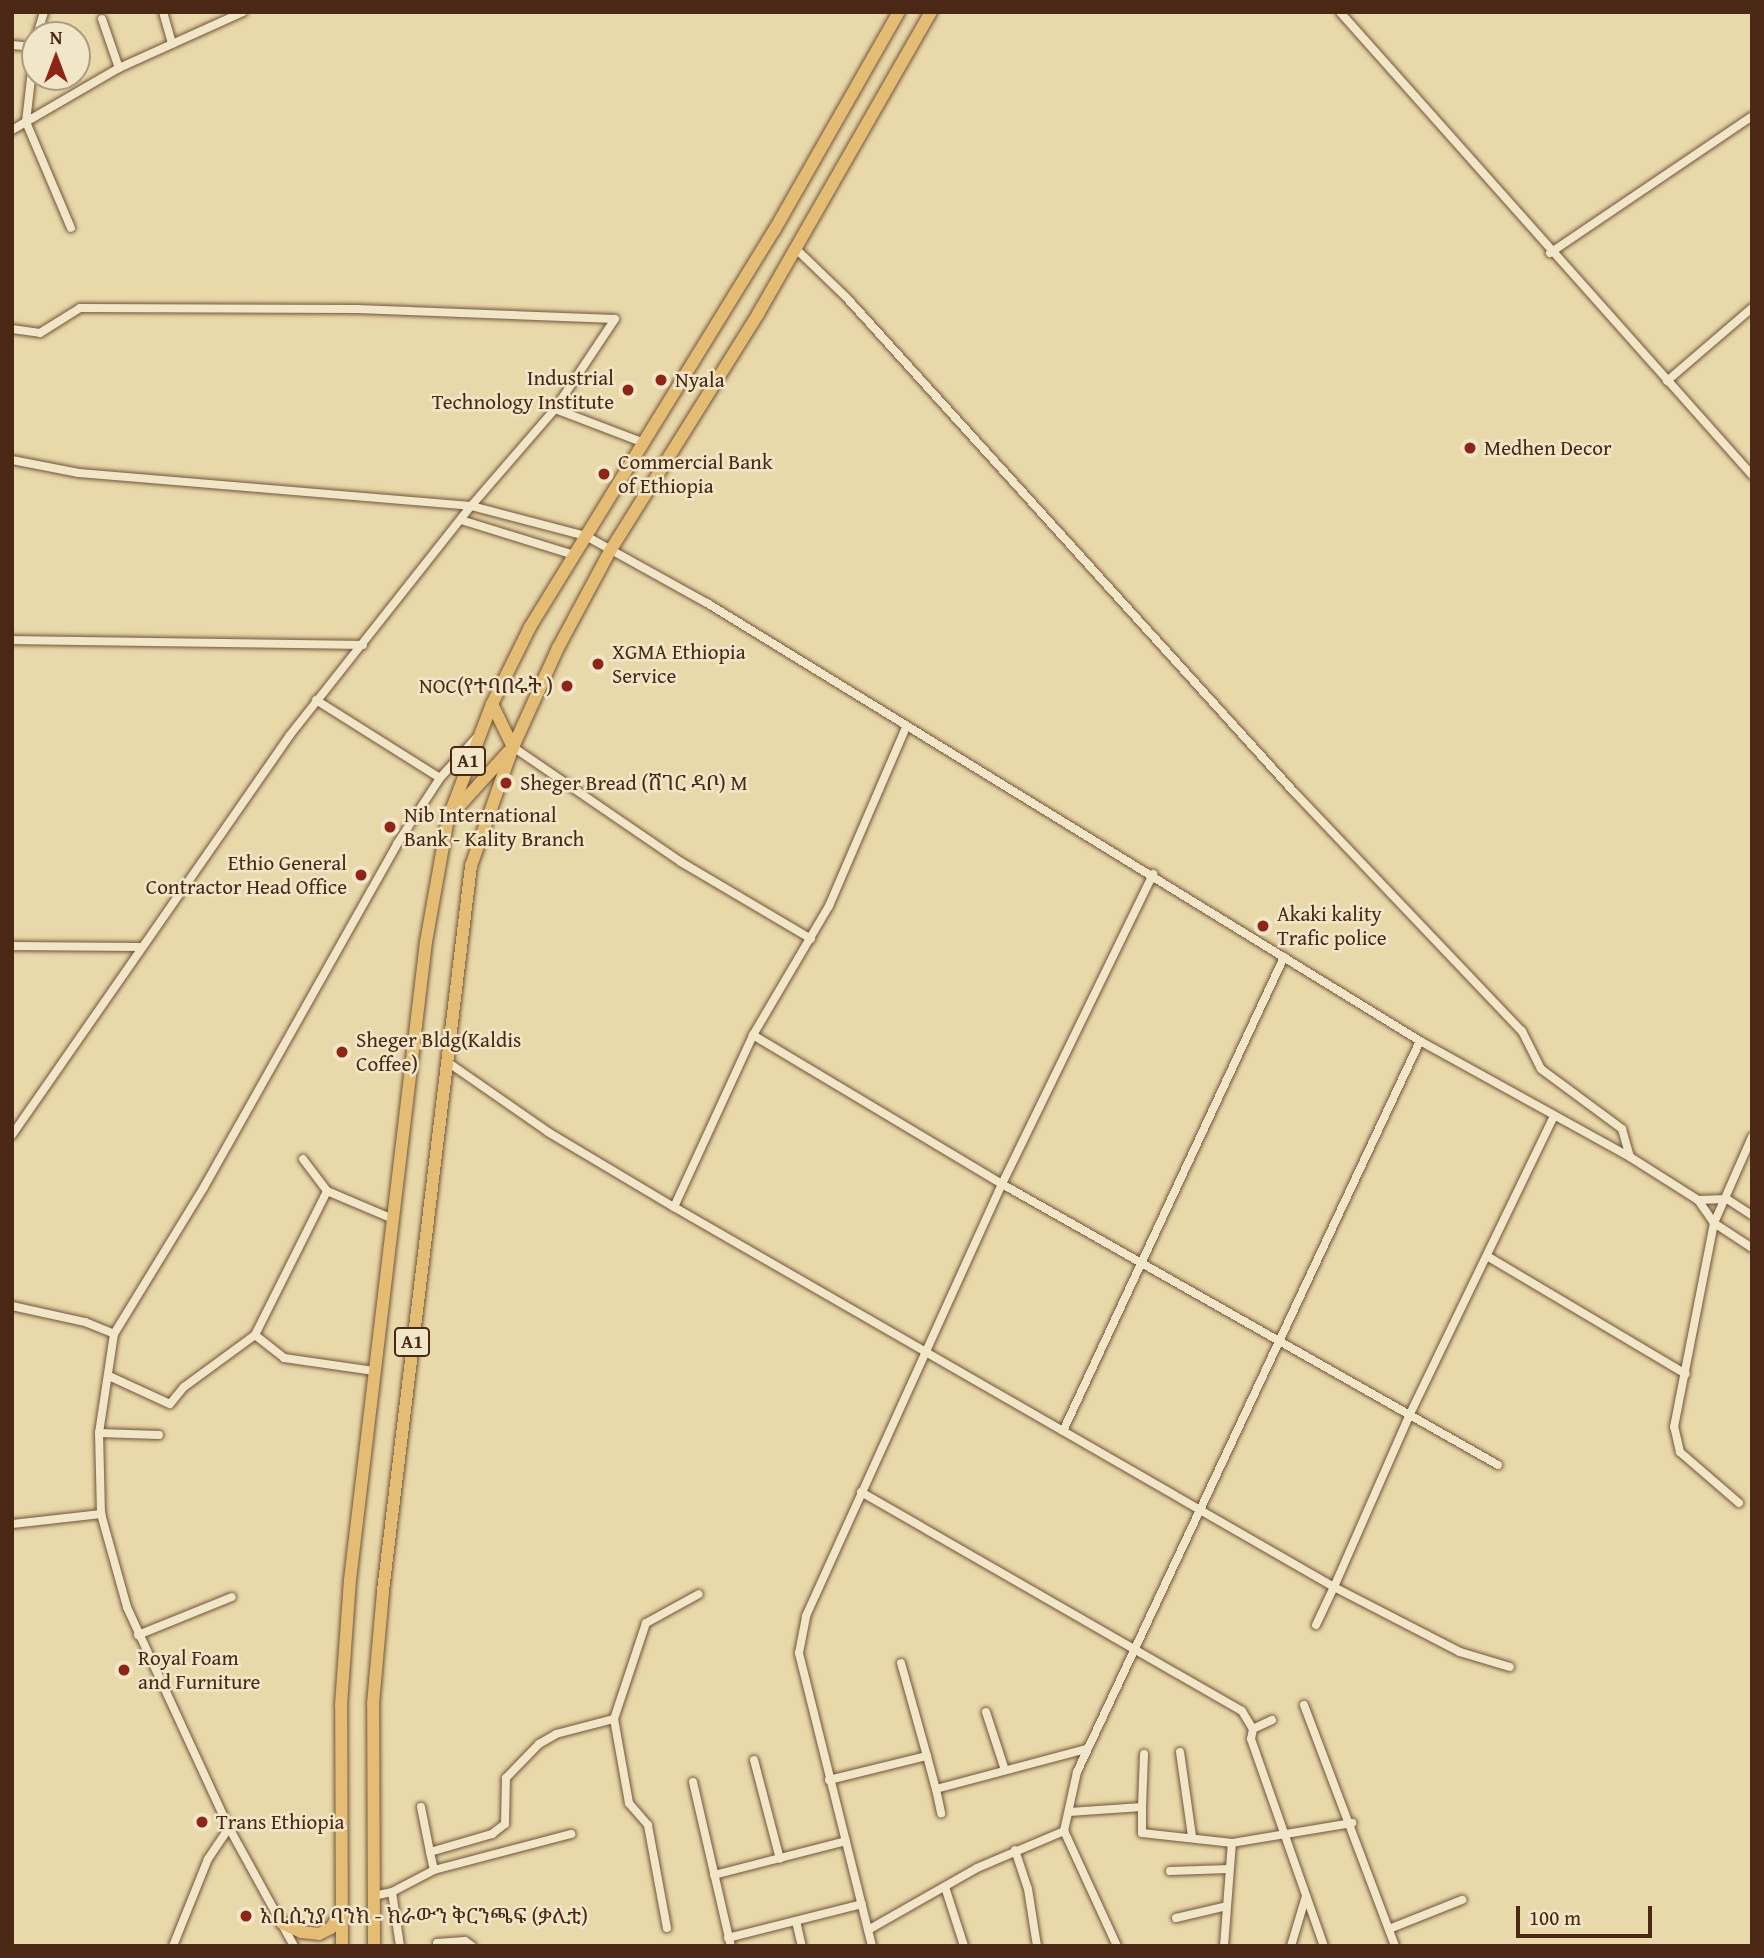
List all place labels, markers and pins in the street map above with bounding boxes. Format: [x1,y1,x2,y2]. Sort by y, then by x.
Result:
place label: Industrial Technology Institute [432,365,614,415]
place label: Nyala [675,367,725,393]
marker: Nyala [653,372,669,388]
marker: Industrial Technology Institute [620,382,636,398]
place label: Medhen Decor [1484,435,1612,461]
marker: Medhen Decor [1462,440,1478,456]
place label: Commercial Bank of Ethiopia [618,449,773,499]
marker: Commercial Bank of Ethiopia [596,466,612,482]
place label: XGMA Ethiopia Service [612,639,746,689]
marker: XGMA Ethiopia Service [590,656,606,672]
place label: NOC(የተባበሩት ) [419,673,553,699]
marker: NOC(የተባበሩት ) [559,678,575,694]
place label: Sheger Bread (ሸገር ዳቦ) M [520,770,748,796]
marker: Sheger Bread (ሸገር ዳቦ) M [498,775,514,791]
place label: Nib International Bank - Kality Branch [404,802,584,852]
marker: Nib International Bank - Kality Branch [382,819,398,835]
place label: Ethio General Contractor Head Office [146,850,347,900]
marker: Ethio General Contractor Head Office [353,867,369,883]
place label: Akaki kality Trafic police [1277,901,1387,951]
marker: Akaki kality Trafic police [1255,918,1271,934]
place label: Sheger Bldg(Kaldis Coffee) [356,1027,521,1077]
marker: Sheger Bldg(Kaldis Coffee) [334,1044,350,1060]
place label: Royal Foam and Furniture [138,1645,260,1695]
marker: Royal Foam and Furniture [116,1662,132,1678]
place label: Trans Ethiopia [216,1809,344,1835]
marker: Trans Ethiopia [194,1814,210,1830]
place label: አቢሲንያ ባንክ - ክራውን ቅርንጫፍ (ቃሊቲ) [260,1903,588,1929]
marker: አቢሲንያ ባንክ - ክራውን ቅርንጫፍ (ቃሊቲ) [238,1908,254,1924]

